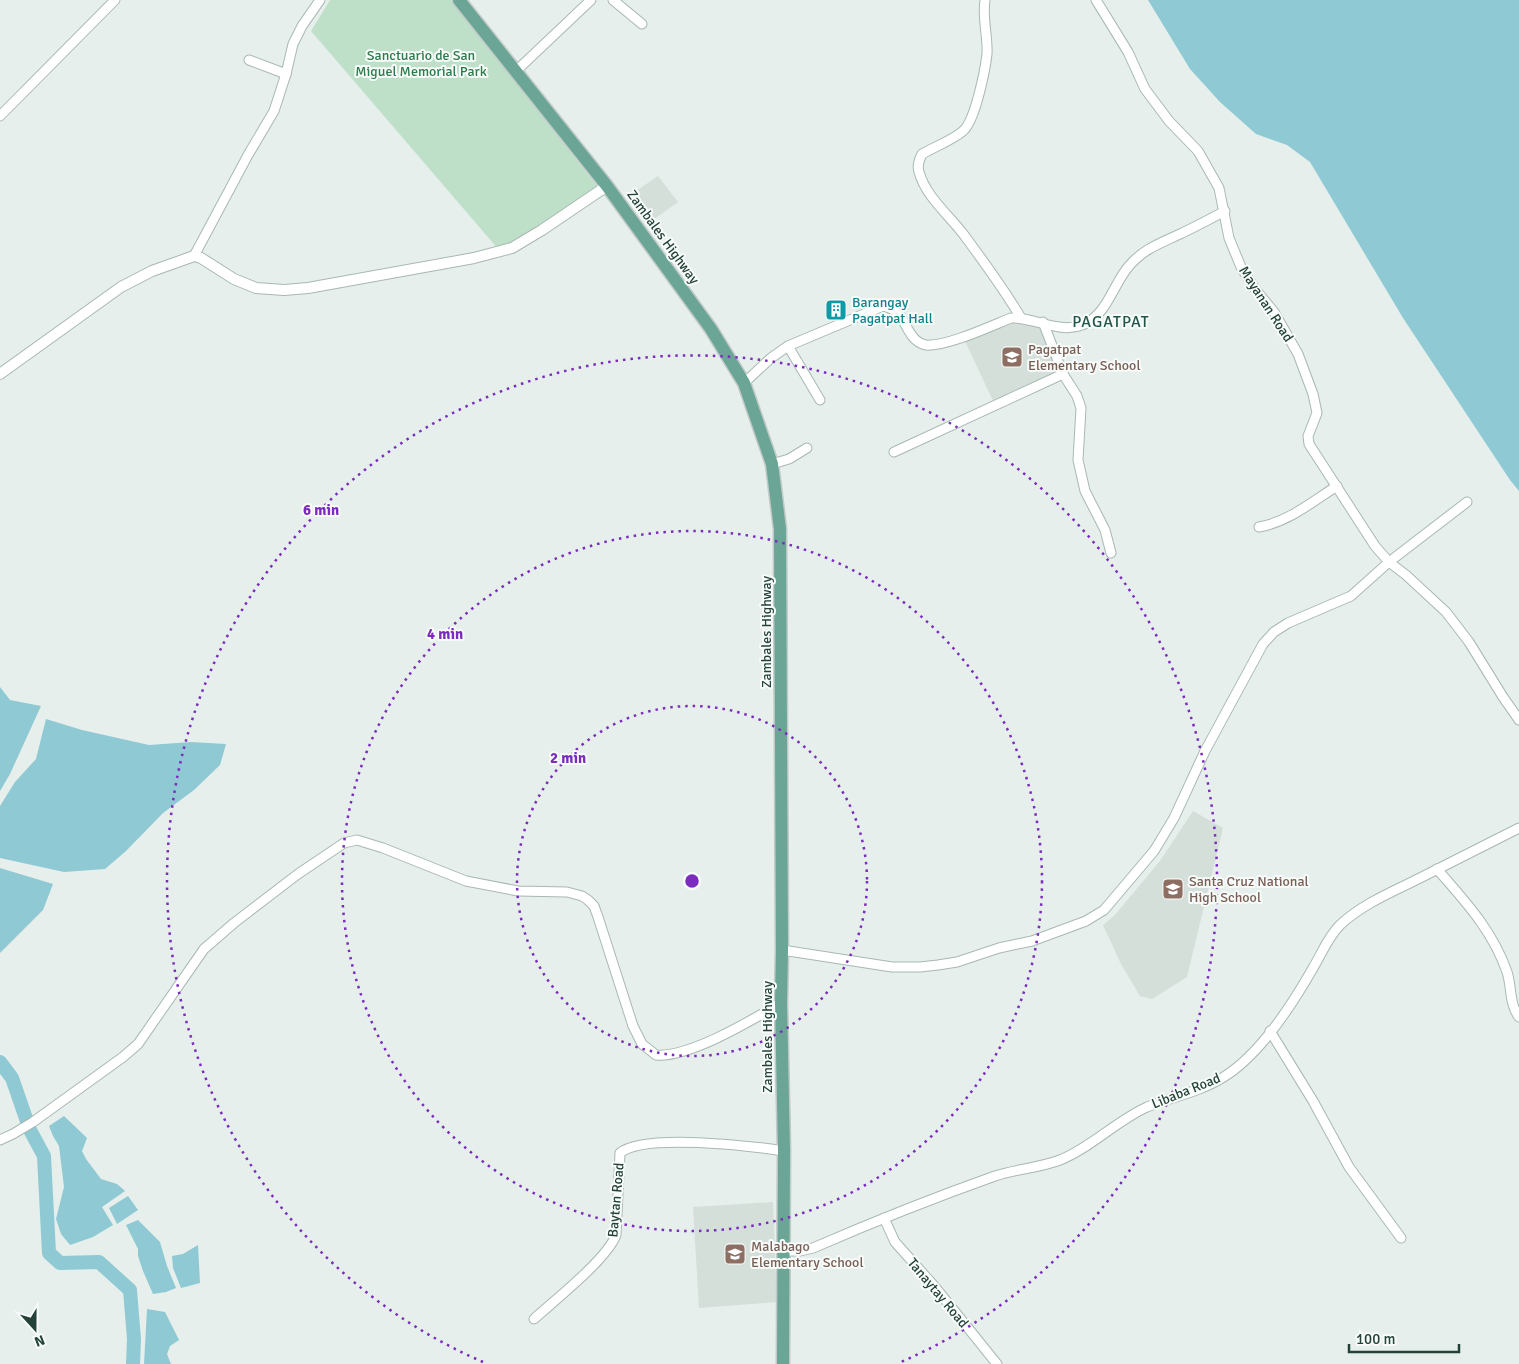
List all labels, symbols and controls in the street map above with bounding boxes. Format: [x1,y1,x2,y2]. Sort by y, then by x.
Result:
park label: Sanctuario de San Miguel Memorial Park [355,47,487,80]
street label: Zambales Highway [623,187,703,288]
street label: Mayanan Road [1235,263,1297,345]
place label: Barangay Pagatpat Hall [852,294,933,327]
building icon: Barangay Pagatpat Hall [824,298,848,322]
district label: PAGATPAT [1072,312,1150,332]
place label: Pagatpat Elementary School [1028,341,1141,374]
school or university icon: Pagatpat Elementary School [1000,345,1024,369]
text: 6 min [303,501,339,519]
street label: Zambales Highway [758,576,775,688]
text: 4 min [427,625,463,643]
text: 2 min [550,749,586,767]
centre of rings [683,872,701,890]
place label: Santa Cruz National High School [1189,873,1309,906]
school or university icon: Santa Cruz National High School [1161,877,1185,901]
street label: Zambales Highway [759,981,776,1093]
street label: Libaba Road [1149,1069,1223,1113]
street label: Baytan Road [604,1162,628,1238]
place label: Malabago Elementary School [751,1238,864,1271]
school or university icon: Malabago Elementary School [723,1242,747,1266]
street label: Tanaytay Road [904,1255,972,1331]
north arrow [10,1304,60,1354]
scale bar [1349,1322,1459,1354]
text: 100 m [1356,1330,1396,1348]
text: N [32,1331,47,1350]

